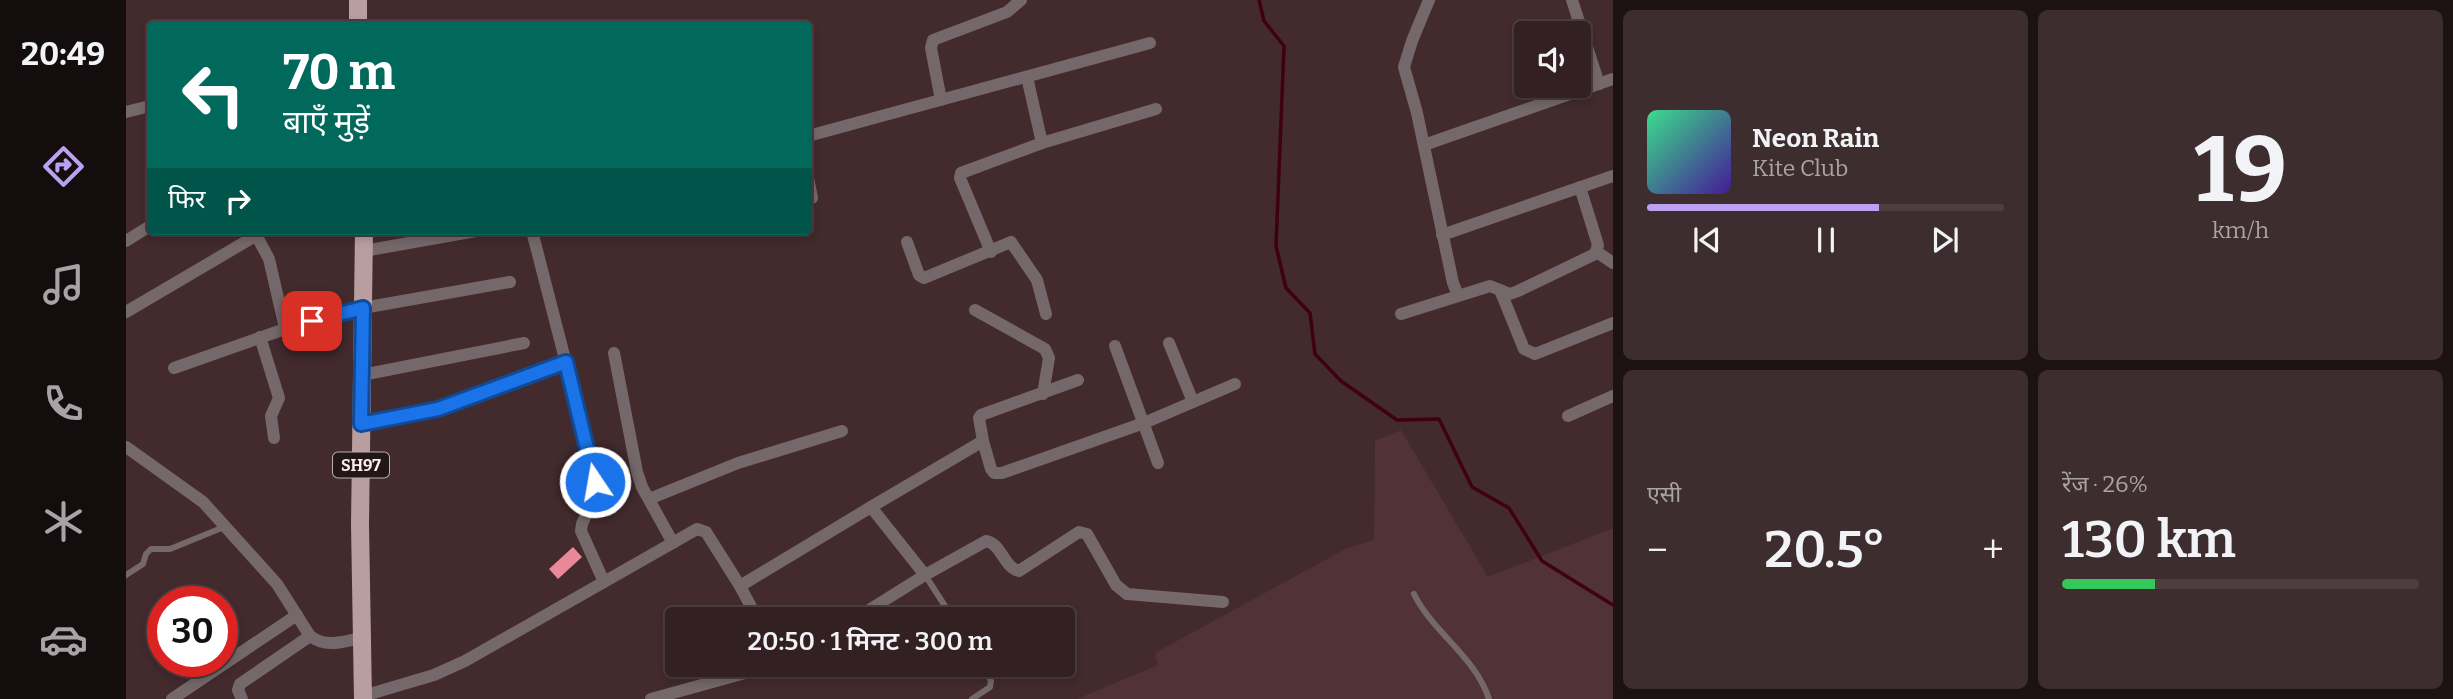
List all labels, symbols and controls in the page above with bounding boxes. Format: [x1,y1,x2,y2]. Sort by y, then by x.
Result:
map controls [1514,21,1591,98]
button: sound [1514,21,1591,98]
text: 20:49 [21,35,105,73]
text: 70 m [283,43,395,102]
icon: left [168,49,259,140]
text: बाएँ मुड़ें [283,103,370,141]
text: 19 [2194,116,2287,225]
text: Neon Rain [1752,123,1879,154]
icon: directions [39,142,88,191]
text: Kite Club [1752,154,1848,182]
icon: right [219,182,257,220]
text: फिर [168,184,205,215]
text: km/h [2212,216,2269,244]
icon: previous [1688,221,1726,259]
icon: pause [1807,221,1845,259]
icon: next [1926,221,1964,259]
icon: music [39,260,88,309]
pin [282,291,342,351]
icon: arrive [293,302,331,340]
icon: phone [39,379,88,428]
position arrow [558,445,632,519]
road number: SH97 [333,452,389,478]
text: रेंज · 26% [2062,470,2148,498]
text: एसी [1647,480,1681,508]
icon: climate [39,497,88,546]
text: 130 km [2062,508,2236,571]
text: 20.5° [1764,518,1886,581]
text: − [1647,527,1668,573]
text: + [1982,527,2004,573]
speed limit sign: 30 [147,586,238,677]
icon: car [39,615,88,664]
text: 20:50 · 1 मिनट · 300 m [747,626,993,657]

